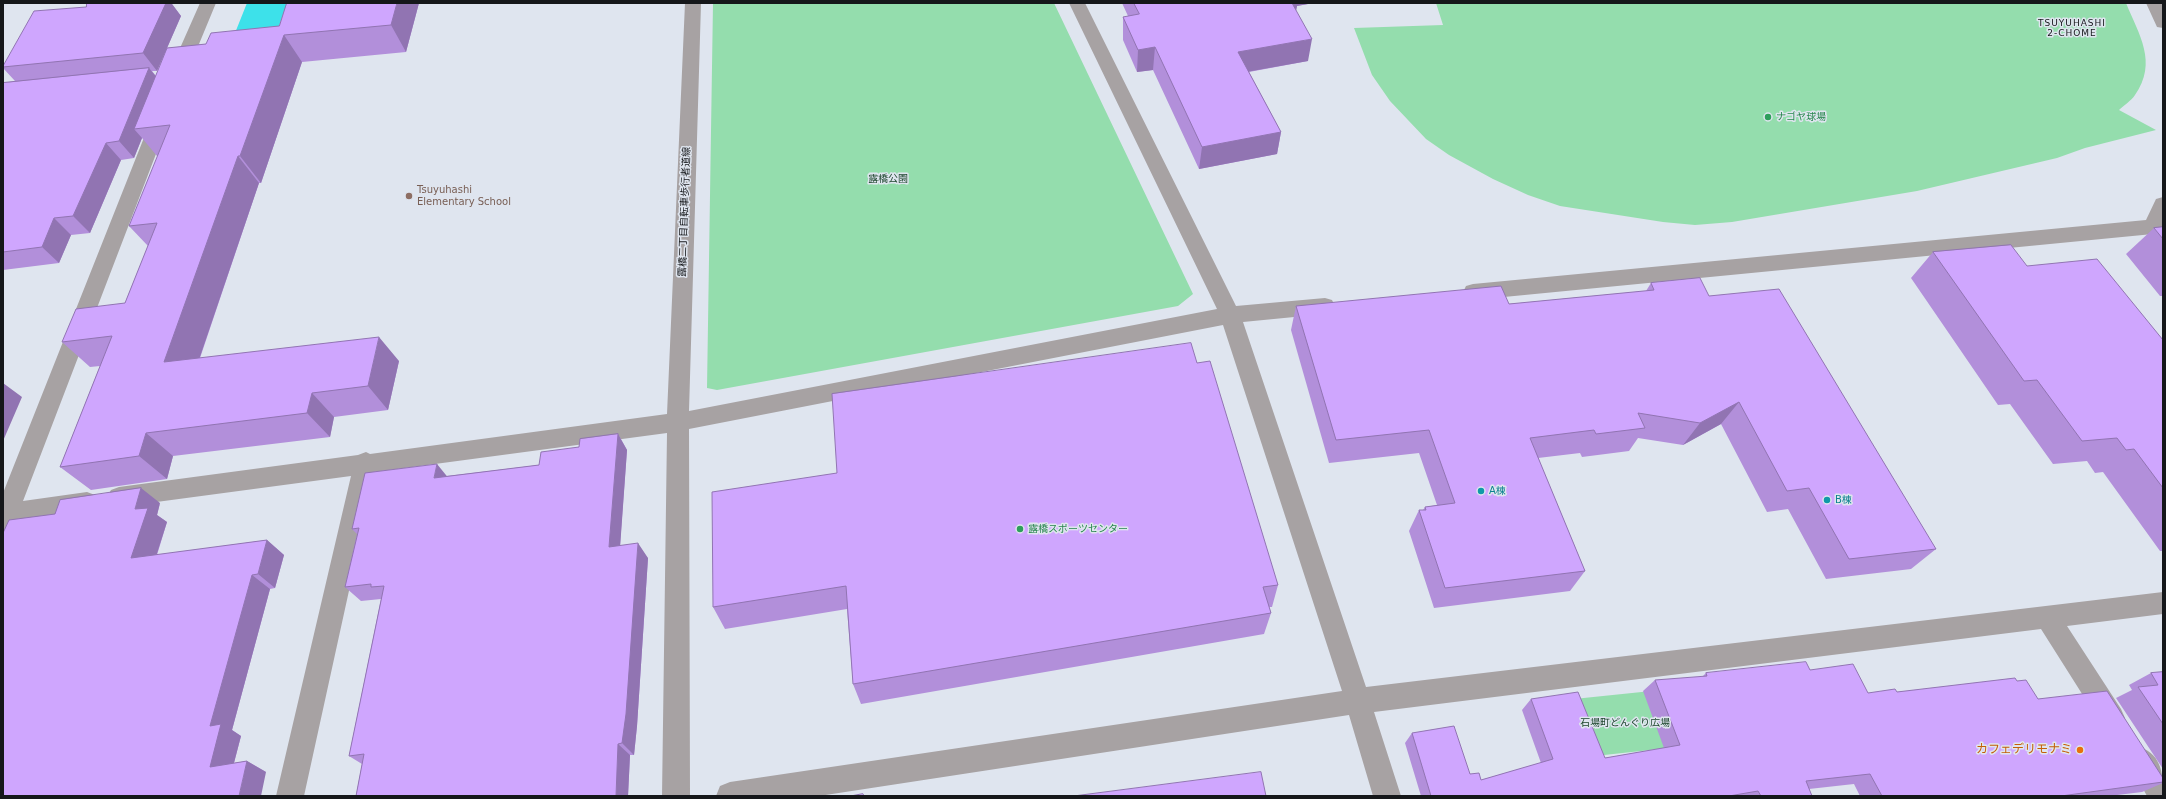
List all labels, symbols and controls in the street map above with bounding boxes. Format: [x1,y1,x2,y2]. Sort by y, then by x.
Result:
district label: TSUYUHASHI 2-CHOME [2038,19,2106,40]
place label: ナゴヤ球場 [1776,111,1826,123]
marker: ナゴヤ球場 [1763,112,1773,122]
street label: 露橋二丁目自転車歩行者道線 [677,147,693,277]
park label: 露橋公園 [868,173,908,185]
place label: Tsuyuhashi Elementary School [417,184,511,208]
marker: Tsuyuhashi Elementary School [404,191,414,201]
place label: A棟 [1489,485,1506,497]
marker: A棟 [1476,486,1486,496]
place label: B棟 [1835,494,1852,506]
marker: B棟 [1822,495,1832,505]
place label: 露橋スポーツセンター [1028,523,1128,535]
marker: 露橋スポーツセンター [1015,524,1025,534]
park label: 石場町どんぐり広場 [1580,717,1670,729]
place label: カフェデリモナミ [1976,743,2072,757]
marker: カフェデリモナミ [2075,745,2085,755]

